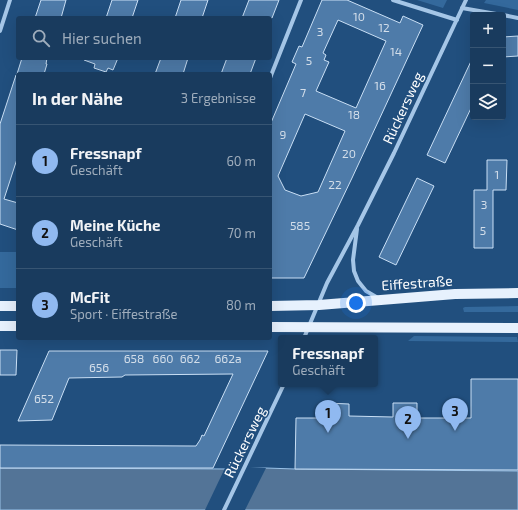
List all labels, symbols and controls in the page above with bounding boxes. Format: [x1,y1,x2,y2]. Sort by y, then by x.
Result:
house number: 10 [353,9,365,23]
map controls [470,12,506,120]
button: + [470,12,506,48]
search box [16,16,272,60]
house number: 12 [378,20,390,34]
house number: 3 [317,24,323,38]
icon: search [30,27,52,49]
text: Hier suchen [62,29,142,47]
house number: 14 [390,44,402,58]
button: − [470,48,506,84]
house number: 5 [306,53,312,67]
street label: Rückersweg [378,69,427,146]
house number: 16 [374,78,386,92]
button: layers [470,84,506,120]
house number: 7 [300,85,306,99]
text: In der Nähe [32,88,123,108]
text: 3 Ergebnisse [181,90,256,106]
house number: 18 [348,107,360,121]
house number: 9 [280,127,287,141]
text: Fressnapf [70,144,141,162]
house number: 20 [342,146,356,160]
text: 1 [42,153,48,169]
text: 60 m [226,153,256,169]
text: Geschäft [70,162,123,178]
house number: 1 [495,167,499,181]
house number: 22 [328,177,342,191]
house number: 3 [481,197,487,211]
text: Meine Küche [70,216,160,234]
house number: 585 [290,218,310,232]
house number: 5 [480,223,486,237]
text: 2 [41,225,49,241]
text: 70 m [227,225,256,241]
text: Geschäft [70,234,123,250]
street label: Eiffestraße [381,272,453,293]
text: McFit [70,288,110,306]
your location [346,293,366,313]
text: 3 [41,297,49,313]
text: 80 m [226,297,256,313]
text: Sport · Eiffestraße [70,306,178,322]
popup [278,335,378,387]
text: Fressnapf [292,344,364,362]
house number: 658 [124,351,144,365]
house number: 660 [153,351,173,365]
house number: 662 [180,351,200,365]
house number: 662a [214,351,242,365]
house number: 656 [89,360,109,374]
text: Geschäft [292,362,345,378]
house number: 652 [34,391,54,405]
pin: 3 [442,398,468,431]
pin: 1 [315,400,341,433]
street label: Rückersweg [220,403,269,480]
pin: 2 [395,406,421,439]

